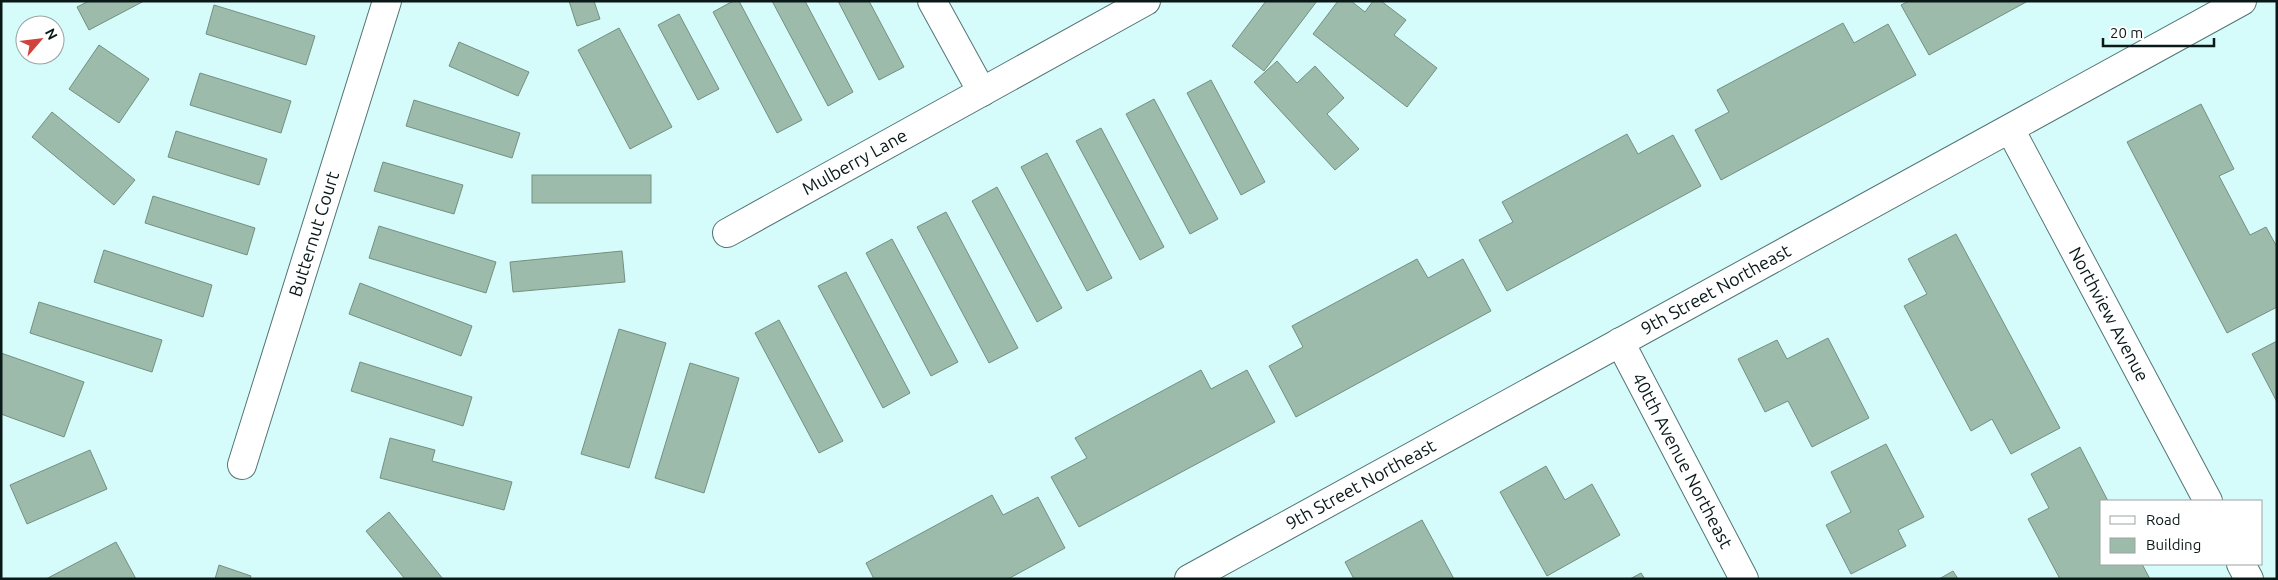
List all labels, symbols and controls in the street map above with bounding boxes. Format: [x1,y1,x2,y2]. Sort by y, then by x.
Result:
north arrow [15,15,65,65]
scale bar [2103,15,2214,47]
text: 20 m [2110,24,2143,41]
text: N [42,26,61,42]
street label: Mulberry Lane [798,124,910,198]
street label: Butternut Court [284,169,342,299]
street label: 9th Street Northeast [1637,240,1794,338]
street label: Northview Avenue [2066,243,2153,385]
street label: 40tth Avenue Northeast [1629,369,1737,551]
street label: 9th Street Northeast [1282,435,1439,533]
legend [2100,500,2263,565]
text: Road [2146,511,2181,528]
text: Building [2146,536,2201,553]

